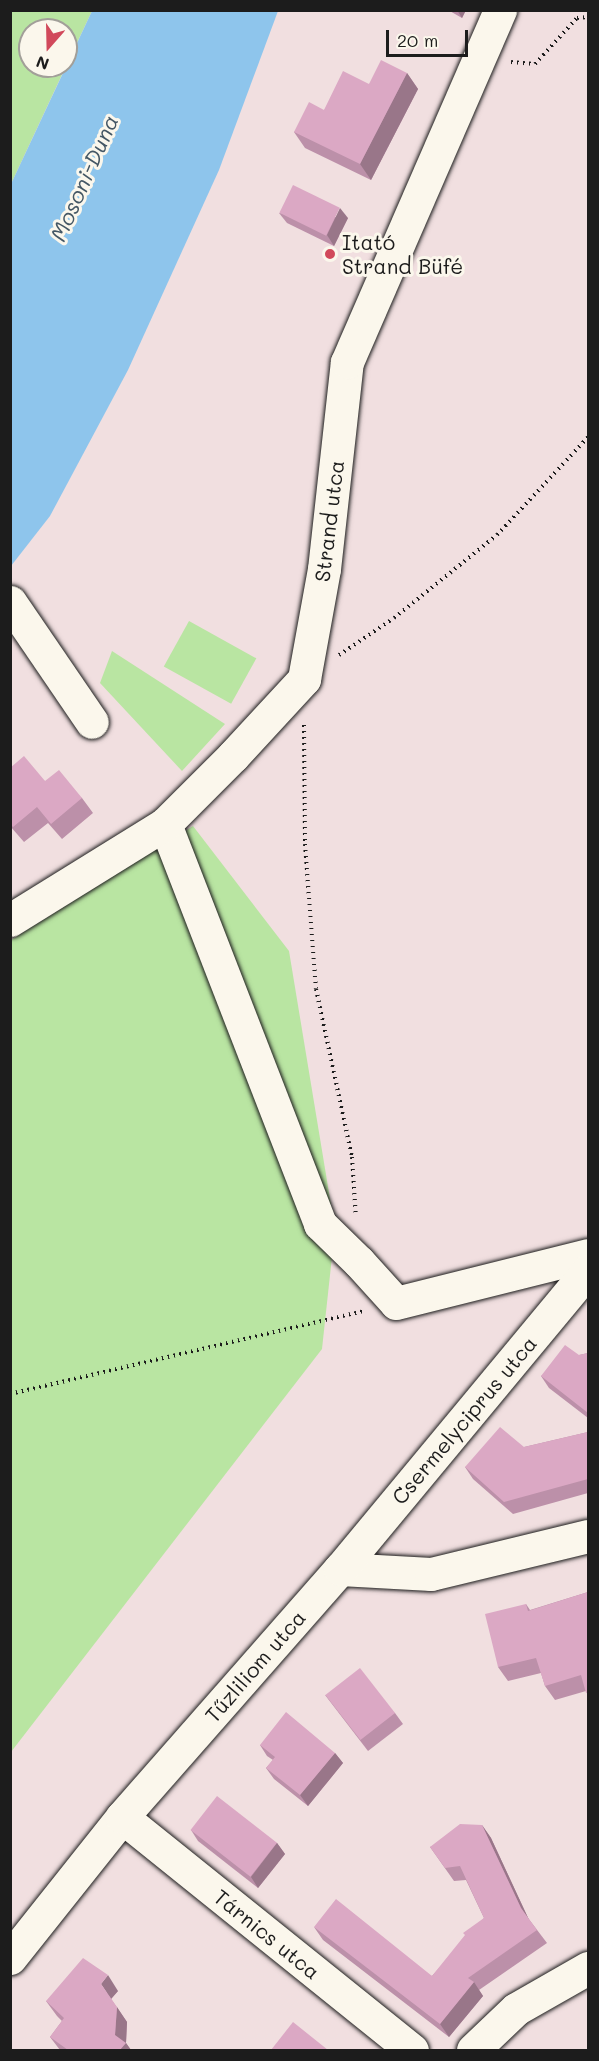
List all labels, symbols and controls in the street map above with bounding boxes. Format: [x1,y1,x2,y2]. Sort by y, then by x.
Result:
north arrow [18,18,78,78]
scale bar [389,18,472,56]
text: 20 m [397,28,438,52]
text: N [33,52,52,75]
water label: Mosoni-Duna [44,111,124,245]
place label: Itató Strand Büfé [342,229,463,279]
marker: Itató Strand Büfé [323,247,337,261]
street label: Strand utca [309,459,349,583]
street label: Csermelyciprus utca [386,1331,542,1509]
street label: Tűzliliom utca [199,1605,311,1727]
street label: Tárnics utca [209,1884,325,1984]

